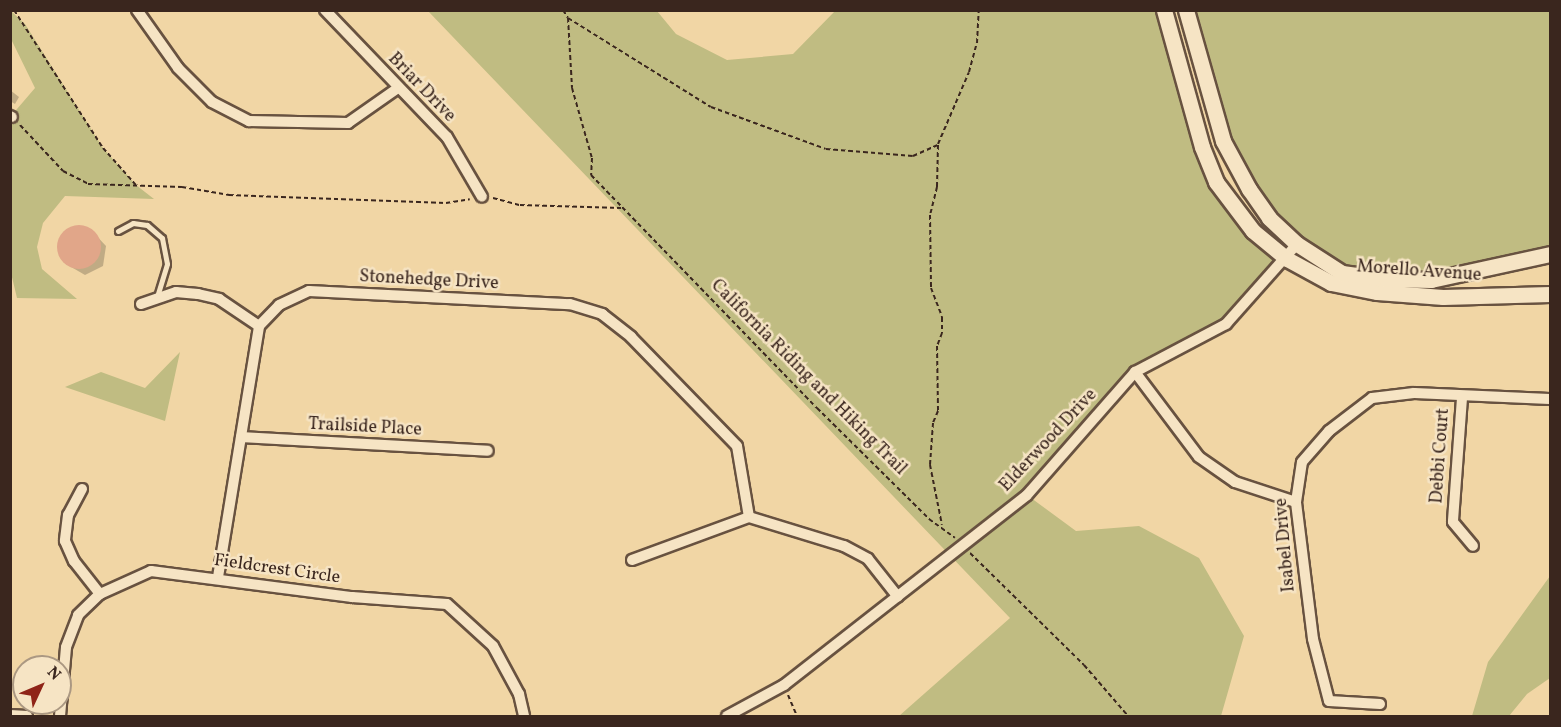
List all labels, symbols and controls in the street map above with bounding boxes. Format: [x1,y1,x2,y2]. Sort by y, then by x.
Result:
street label: Briar Drive [383,49,459,127]
street label: Morello Avenue [1356,257,1482,287]
street label: Stonehedge Drive [359,267,499,295]
street label: California Riding and Hiking Trail [705,275,911,481]
street label: Elderwood Drive [996,385,1102,497]
street label: Debbi Court [1427,408,1455,504]
street label: Trailside Place [308,414,422,442]
street label: Isabel Drive [1271,497,1301,593]
street label: Fieldcrest Circle [213,550,341,590]
north arrow [12,655,72,715]
text: N [42,662,65,686]

